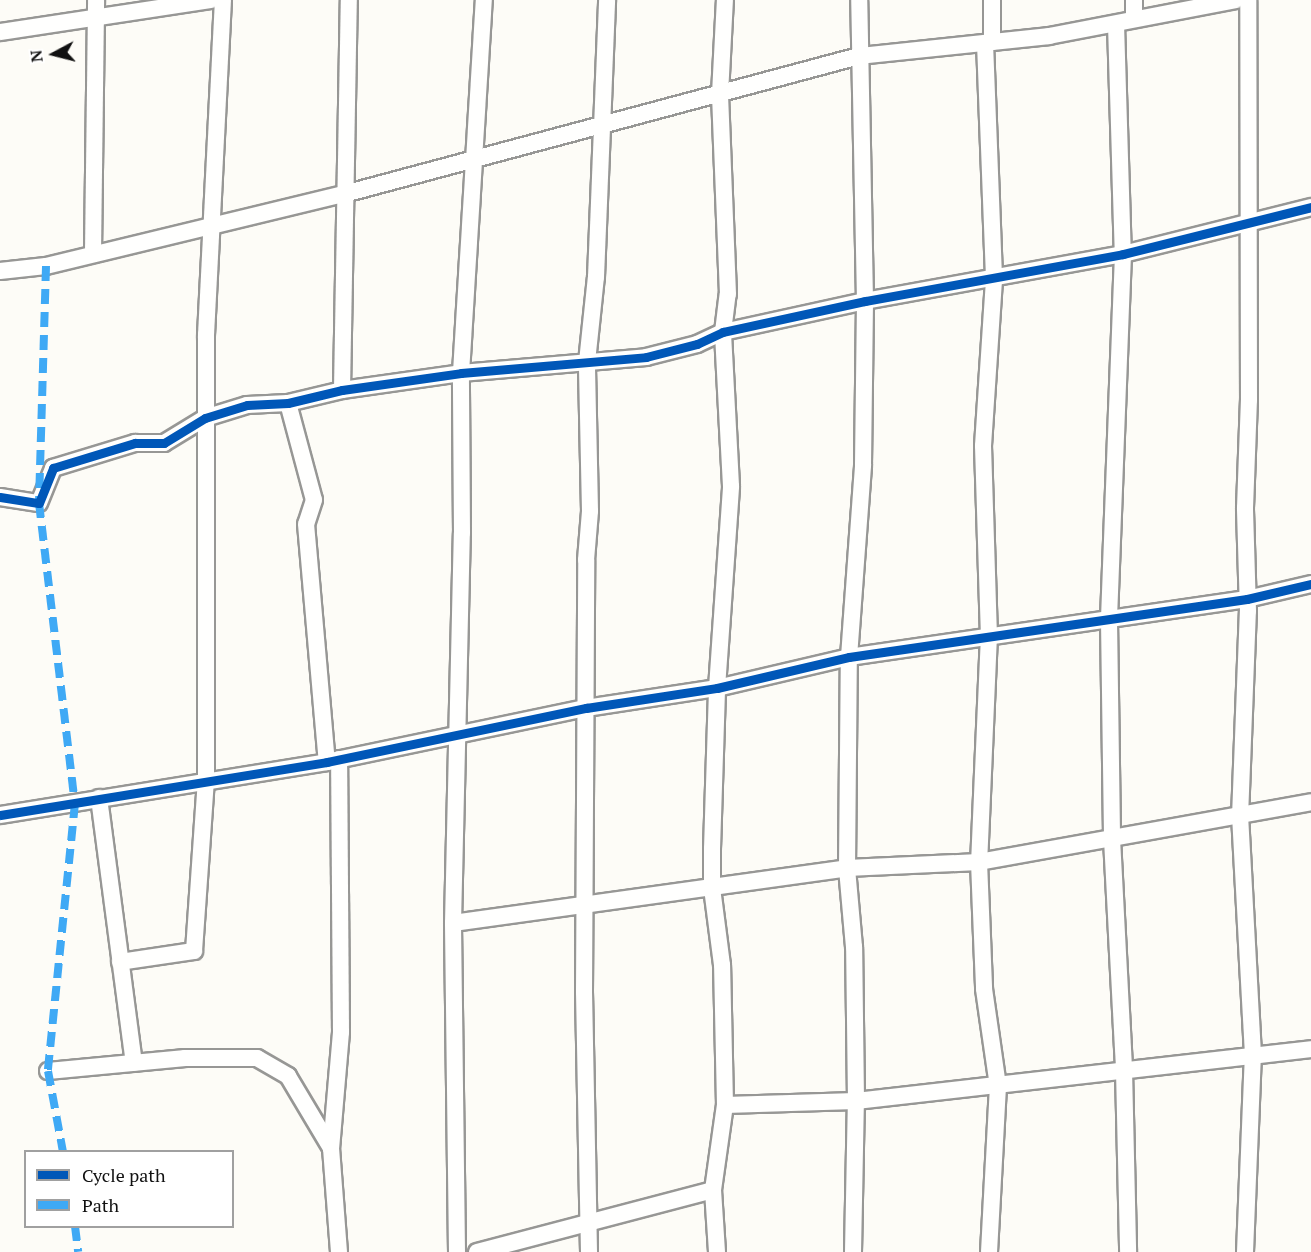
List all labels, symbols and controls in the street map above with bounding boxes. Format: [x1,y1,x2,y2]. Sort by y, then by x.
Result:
north arrow [24,24,84,84]
text: N [24,49,48,64]
legend [24,1150,234,1228]
text: Cycle path [82,1163,166,1187]
text: Path [82,1193,119,1217]

